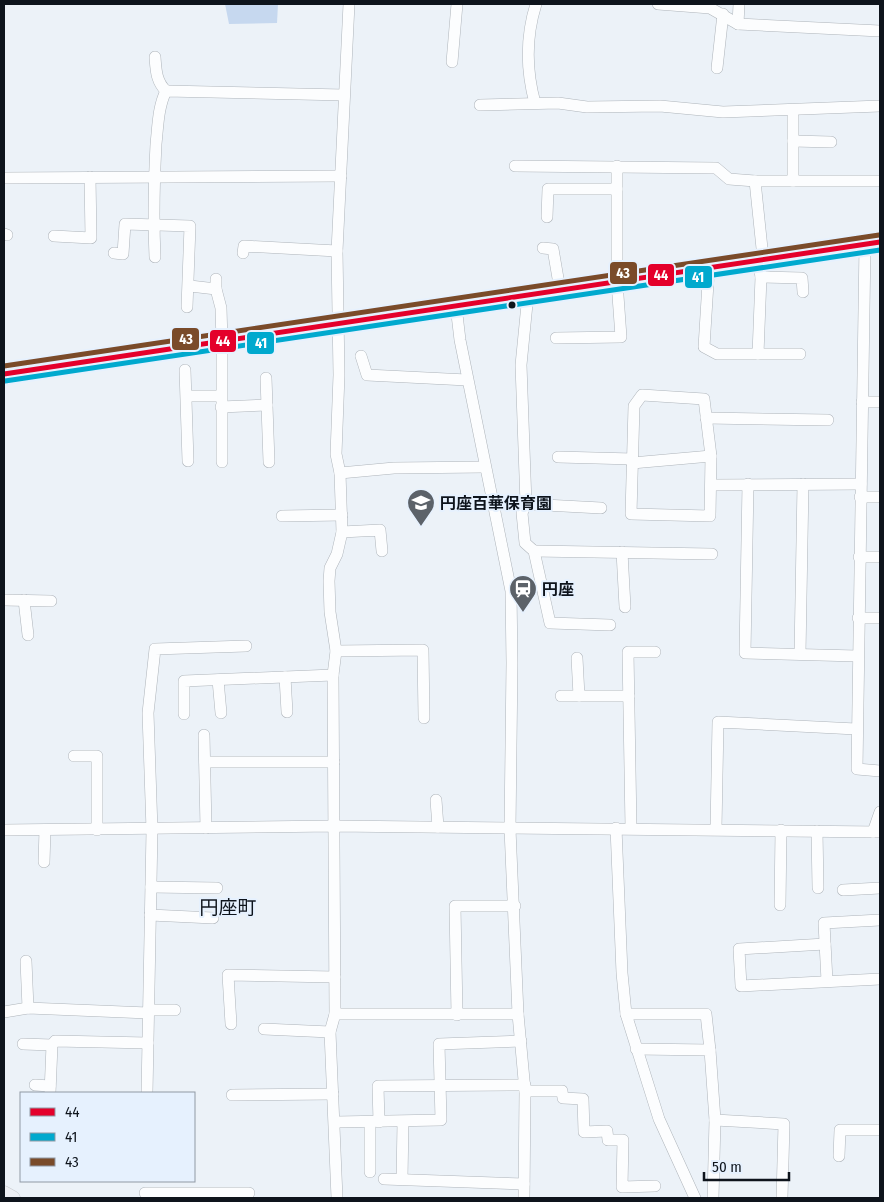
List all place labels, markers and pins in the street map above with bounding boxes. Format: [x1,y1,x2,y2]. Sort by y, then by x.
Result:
unlabelled marker [507,300,517,310]
school or university icon: 円座百華保育園 [406,488,436,527]
place label: 円座百華保育園 [440,494,552,513]
station icon: 円座 [508,574,538,613]
place label: 円座 [542,580,574,599]

